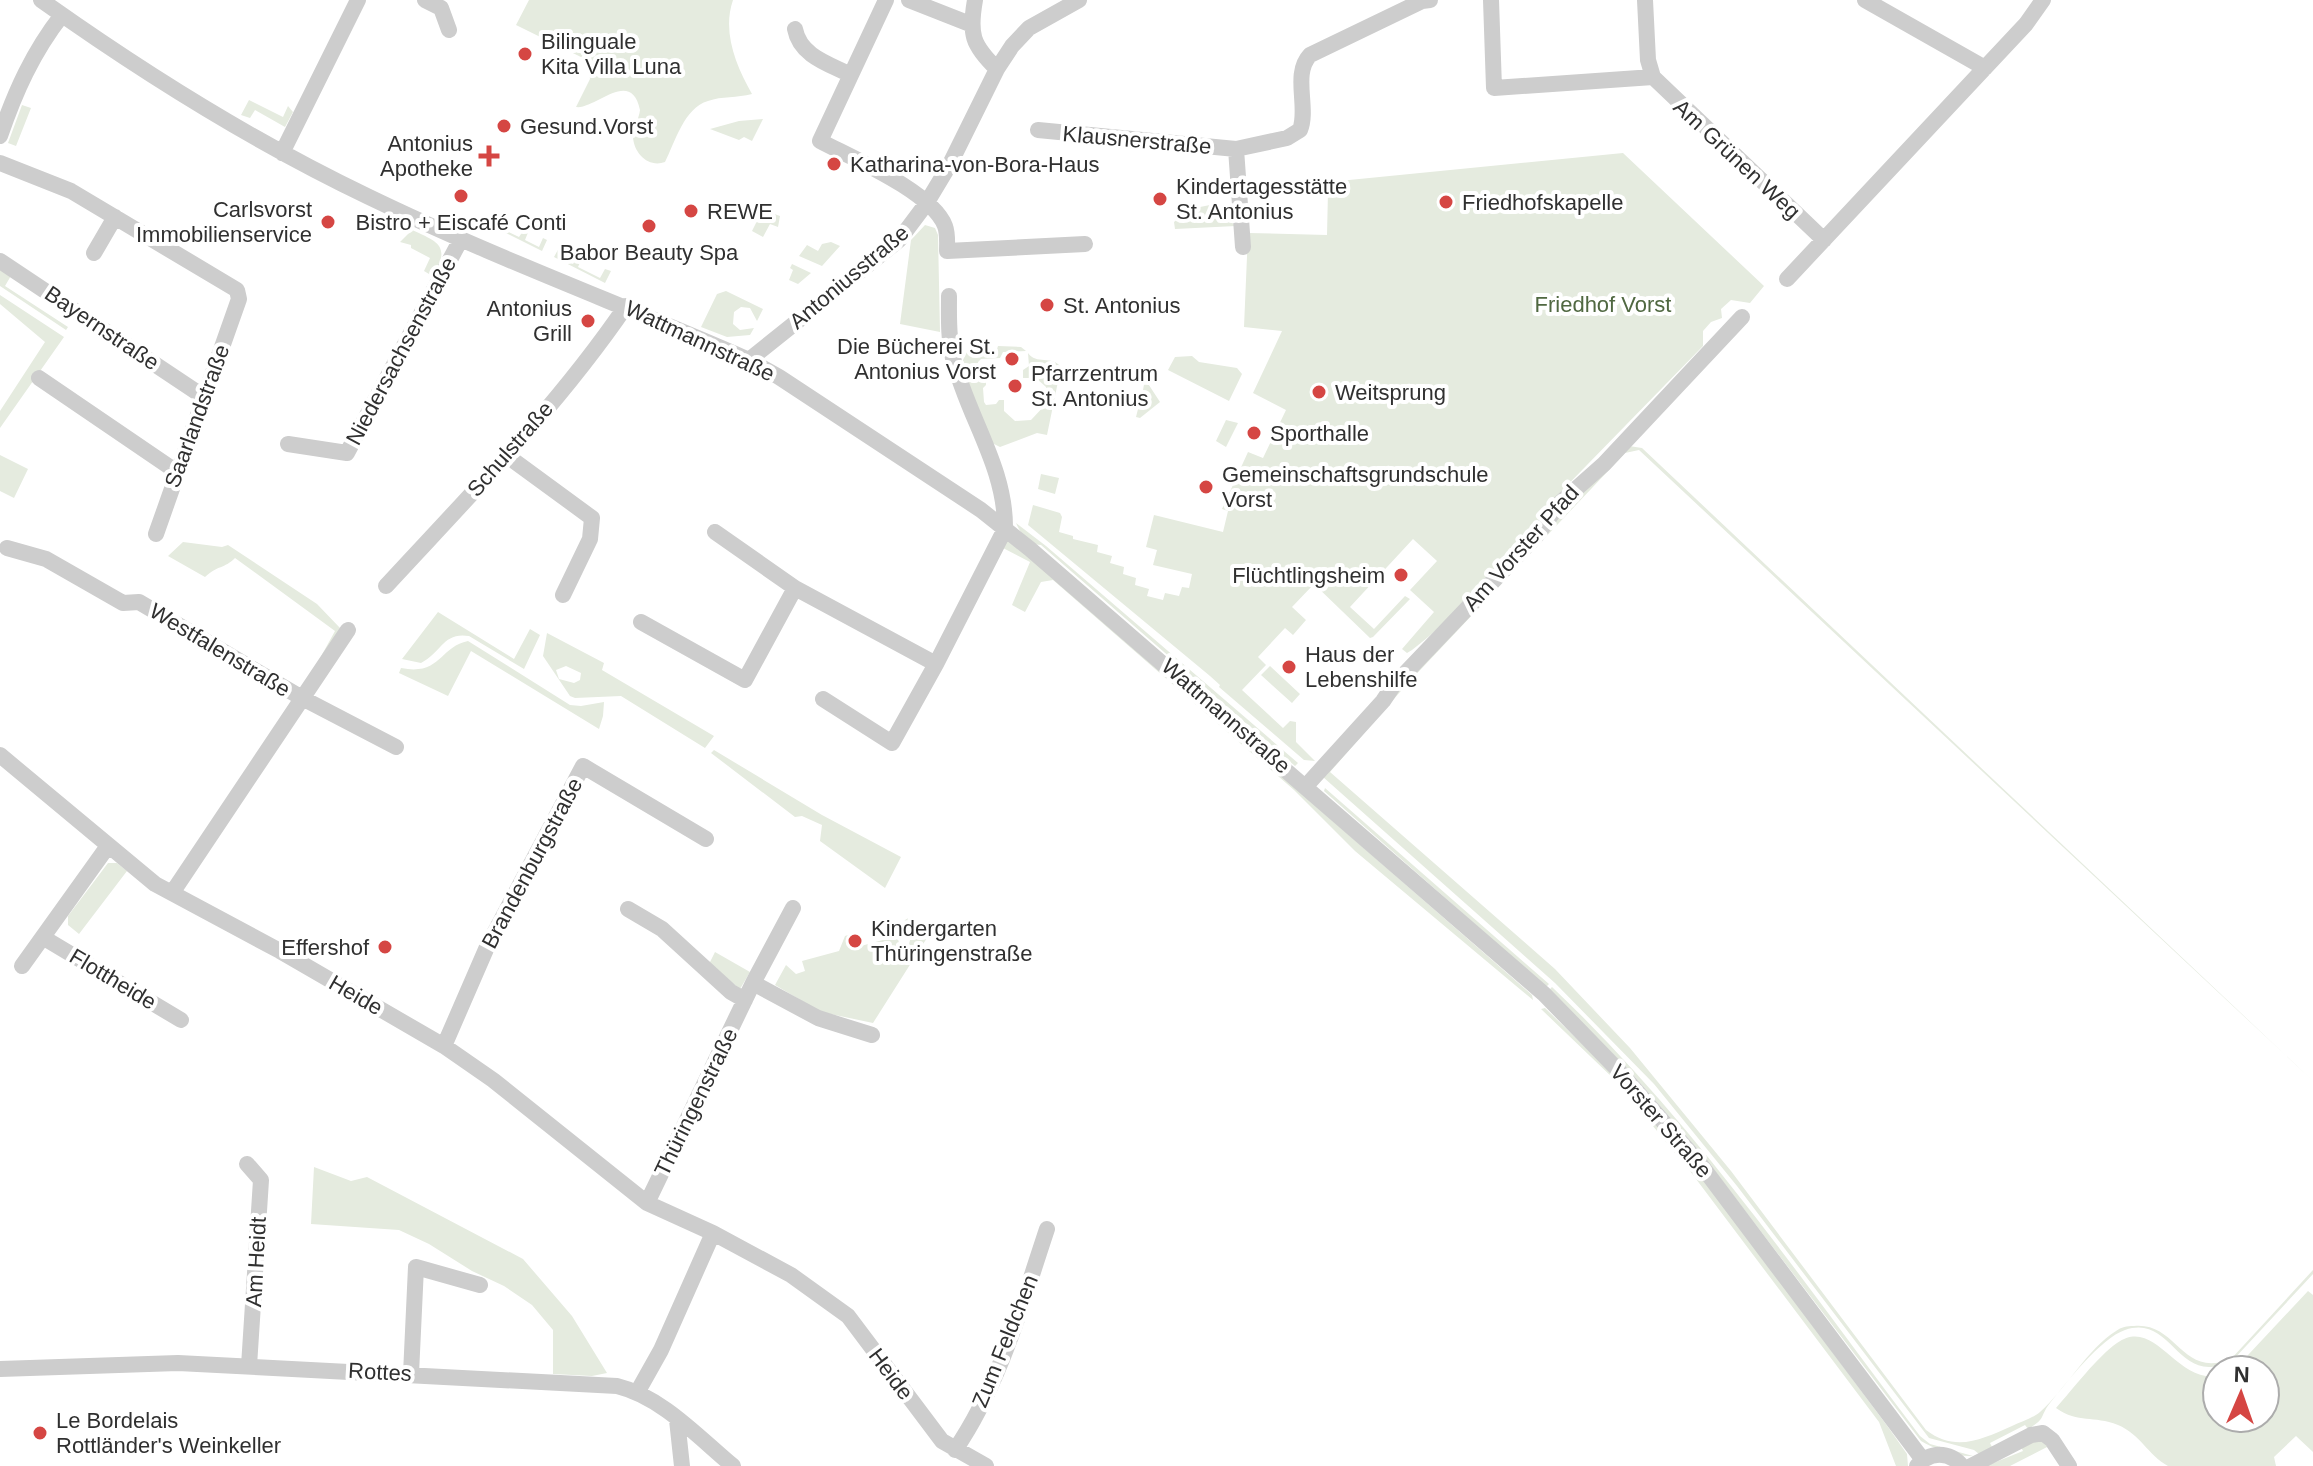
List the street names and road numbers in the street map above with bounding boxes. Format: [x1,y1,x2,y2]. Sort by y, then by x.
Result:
street label: Am Grünen Weg [1669,94,1805,224]
street label: Klausnerstraße [1062,121,1212,159]
street label: Antoniusstraße [784,220,914,334]
street label: Niedersachsenstraße [341,253,461,449]
street label: Bayernstraße [40,281,164,375]
street label: Wattmannstraße [621,295,779,387]
street label: Saarlandstraße [160,341,234,491]
street label: Schulstraße [462,397,558,501]
street label: Am Vorster Pfad [1458,480,1584,616]
street label: Westfalenstraße [145,598,295,702]
street label: Wattmannstraße [1157,653,1295,779]
street label: Brandenburgstraße [476,773,588,953]
street label: Flottheide [65,943,161,1015]
street label: Heide [325,970,387,1020]
street label: Thüringenstraße [649,1024,743,1180]
street label: Vorster Straße [1605,1059,1717,1183]
street label: Am Heidt [241,1216,271,1308]
street label: Zum Feldchen [967,1271,1043,1411]
street label: Heide [864,1344,918,1404]
street label: Rottes [348,1358,412,1386]

